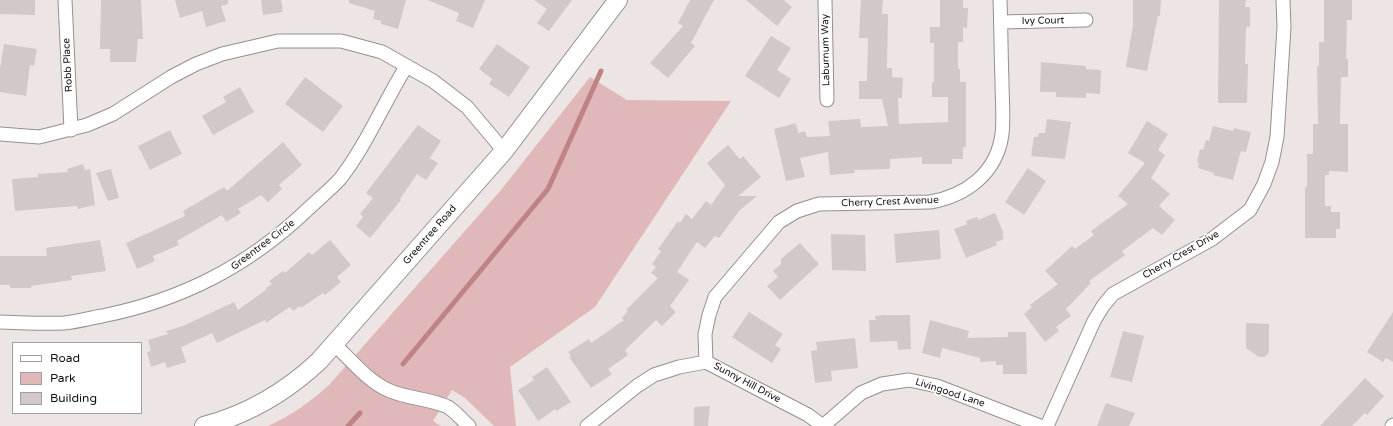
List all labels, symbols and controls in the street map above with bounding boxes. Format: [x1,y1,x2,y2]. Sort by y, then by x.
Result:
street label: Laburnum Way [819,14,833,86]
street label: Ivy Court [1022,15,1064,27]
street label: Robb Place [61,38,75,92]
street label: Cherry Crest Avenue [841,194,939,210]
street label: Greentree Road [401,203,459,267]
street label: Greentree Circle [229,217,297,273]
street label: Cherry Crest Drive [1141,228,1221,282]
legend [12,342,142,414]
text: Road [50,351,80,365]
street label: Sunny Hill Drive [711,360,783,406]
text: Park [50,371,76,385]
street label: Livingood Lane [914,376,986,410]
text: Building [50,391,97,405]

